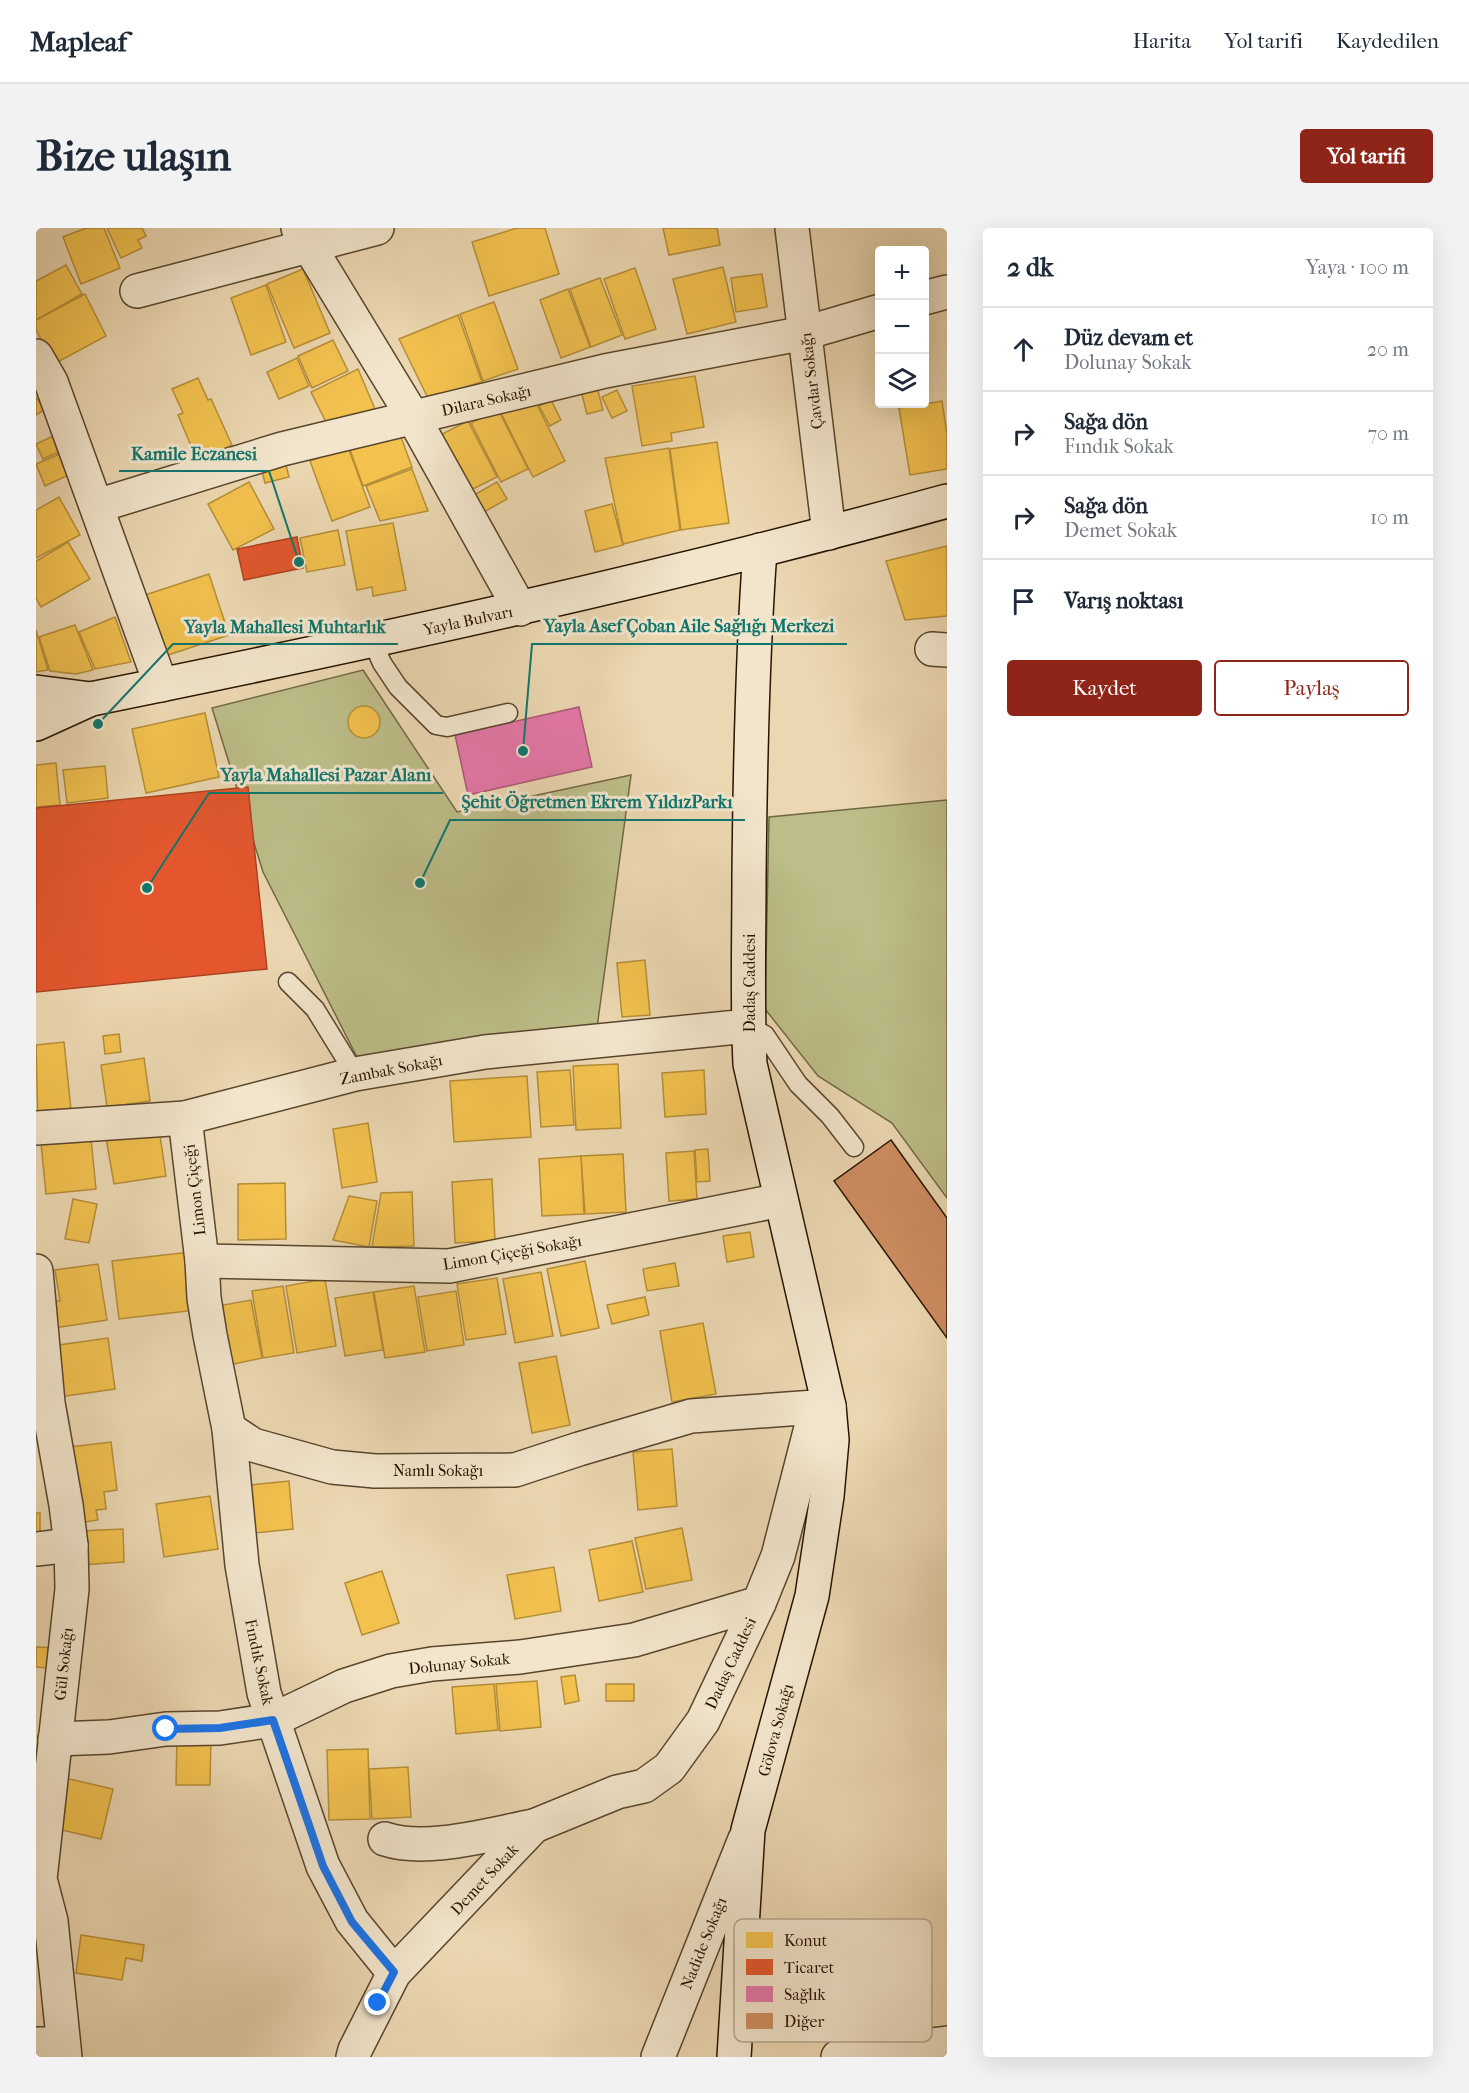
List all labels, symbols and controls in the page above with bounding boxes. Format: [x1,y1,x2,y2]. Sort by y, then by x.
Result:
text: Mapleaf [30,25,127,58]
text: Harita [1133,29,1191,53]
text: Yol tarifi [1224,29,1303,53]
text: Kaydedilen [1336,29,1439,53]
button: Yol tarifi [1300,129,1433,183]
text: Bize ulaşın [36,132,231,181]
map controls [875,246,929,408]
button: + [875,246,929,300]
text: 2 dk [1007,252,1054,283]
text: Yaya · 100 m [1306,256,1409,279]
button: − [875,300,929,354]
text: Düz devam et [1064,325,1193,351]
street label: Çavdar Sokağı [796,331,828,430]
icon: ahead [1007,333,1040,366]
text: 20 m [1367,338,1409,361]
text: Dolunay Sokak [1064,351,1192,374]
button: layers [875,354,929,408]
street label: Dilara Sokağı [439,381,533,420]
text: Sağa dön [1064,409,1148,435]
icon: right [1007,417,1040,450]
text: 70 m [1367,422,1409,445]
callout: Kamile Eczanesi [119,435,269,471]
text: Fındık Sokak [1064,435,1174,458]
text: Kamile Eczanesi [131,444,258,465]
text: Sağa dön [1064,493,1148,519]
icon: right [1007,501,1040,534]
text: 10 m [1370,506,1409,529]
text: Demet Sokak [1064,519,1177,542]
icon: arrive [1007,585,1040,618]
text: Varış noktası [1064,588,1183,614]
street label: Yayla Bulvarı [421,602,515,639]
callout: Yayla Mahallesi Muhtarlık [173,608,398,644]
callout: Yayla Asef Çoban Aile Sağlığı Merkezi [532,608,847,644]
text: Yayla Asef Çoban Aile Sağlığı Merkezi [543,616,835,638]
text: Yayla Mahallesi Muhtarlık [183,617,386,638]
button: Kaydet [1007,660,1202,716]
button: Paylaş [1214,660,1409,716]
callout: Yayla Mahallesi Pazar Alanı [209,757,443,793]
text: Yayla Mahallesi Pazar Alanı [220,765,432,786]
callout: Şehit Öğretmen Ekrem YıldızParkı [450,784,745,820]
text: Şehit Öğretmen Ekrem YıldızParkı [462,790,733,813]
street label: Dadaş Caddesi [740,933,760,1033]
street label: Zambak Sokağı [338,1050,444,1089]
street label: Limon Çiçeği [179,1143,211,1237]
street label: Limon Çiçeği Sokağı [441,1231,583,1275]
street label: Namlı Sokağı [393,1461,483,1480]
street label: Dadaş Caddesi [701,1614,761,1713]
street label: Fındık Sokak [241,1617,278,1708]
street label: Gül Sokağı [50,1626,77,1702]
street label: Dolunay Sokak [407,1649,512,1678]
street label: Gölova Sokağı [754,1681,797,1779]
route start [152,1715,178,1741]
street label: Demet Sokak [447,1839,523,1919]
street label: Nadide Sokağı [676,1894,731,1992]
legend [734,1919,932,2042]
text: Konut [784,1931,827,1950]
text: Ticaret [784,1958,835,1977]
text: Sağlık [784,1985,826,2004]
route end [364,1989,390,2015]
text: Diğer [784,2012,824,2031]

